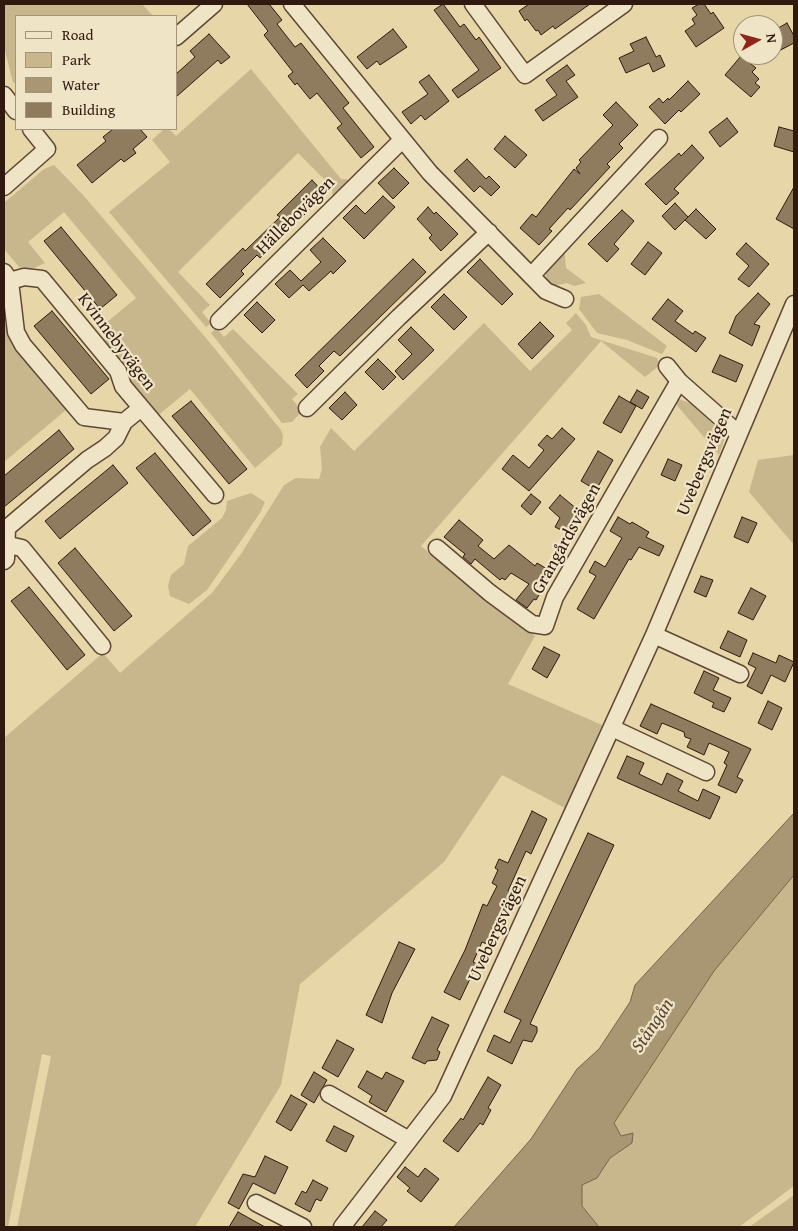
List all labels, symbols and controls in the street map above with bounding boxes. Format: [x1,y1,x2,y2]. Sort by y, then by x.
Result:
legend [15,15,178,130]
north arrow [733,15,783,65]
text: Road [62,24,93,45]
text: N [761,32,782,44]
text: Park [62,49,91,70]
text: Water [62,74,100,95]
text: Building [62,99,115,120]
street label: Hällebovägen [252,172,340,260]
street label: Kvinnebyvägen [72,289,160,395]
street label: Uvebergsvägen [673,405,737,519]
street label: Grangårdsvägen [528,480,606,598]
street label: Uvebergsvägen [464,872,532,986]
water label: Stångån [627,995,679,1057]

